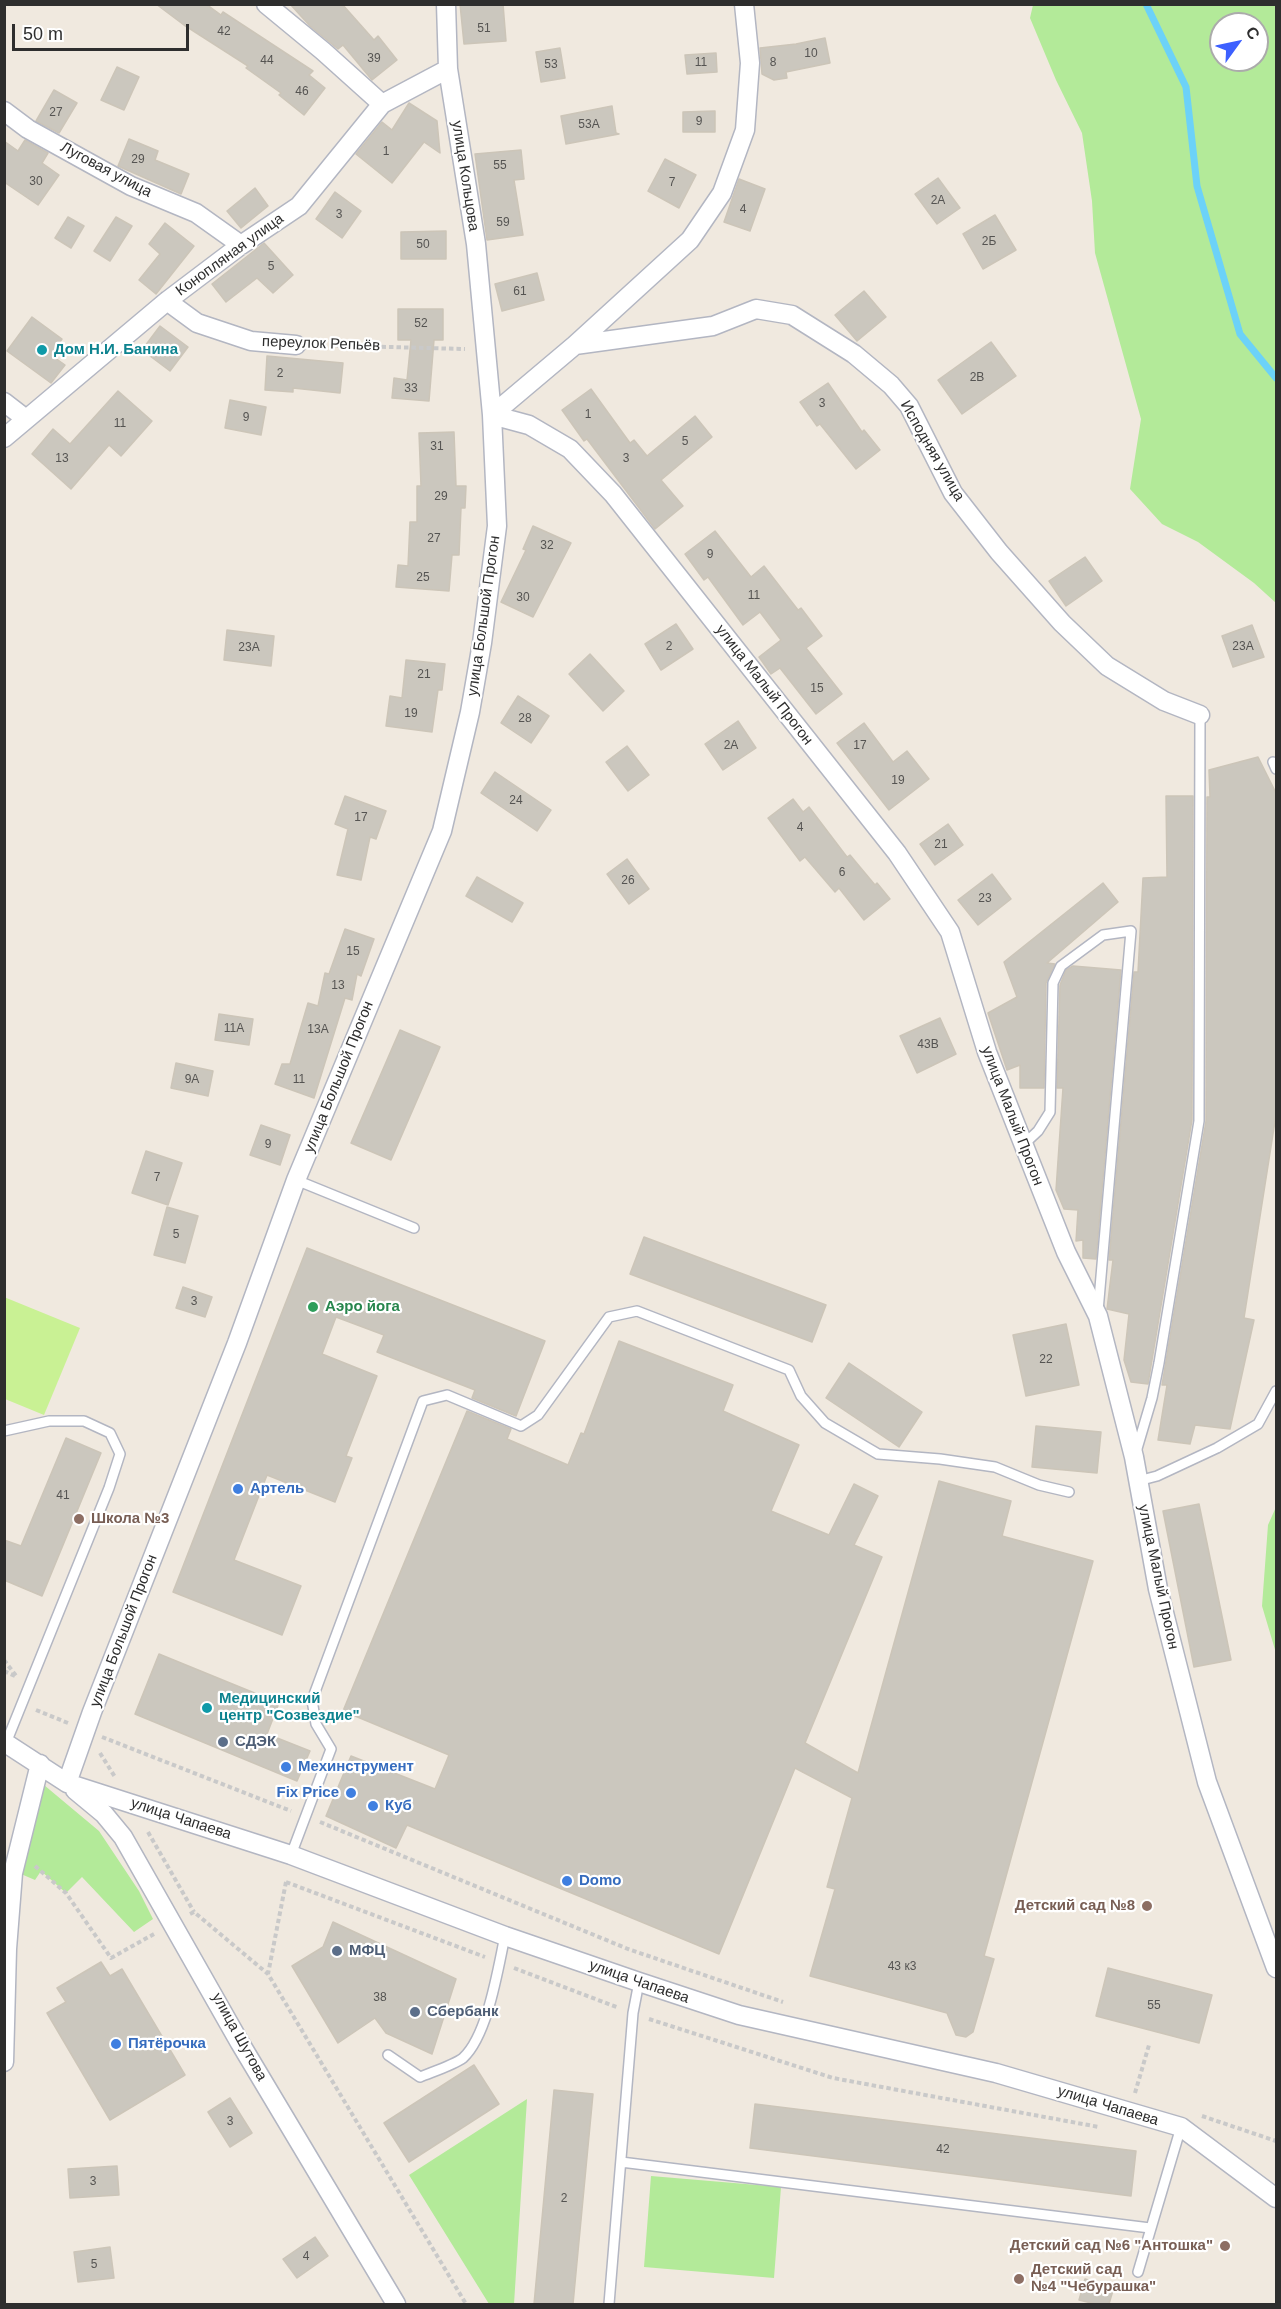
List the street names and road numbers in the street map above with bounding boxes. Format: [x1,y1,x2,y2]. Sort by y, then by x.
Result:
street label: улица Кольцова [447,119,483,233]
street label: Луговая улица [57,138,155,202]
street label: Конопляная улица [173,210,287,300]
street label: переулок Репьёв [262,333,380,355]
street label: Исподняя улица [896,398,968,504]
street label: улица Большой Прогон [464,535,504,697]
street label: улица Малый Прогон [711,621,817,749]
street label: улица Большой Прогон [300,999,378,1155]
street label: улица Малый Прогон [977,1044,1047,1188]
street label: улица Малый Прогон [1134,1503,1182,1651]
street label: улица Большой Прогон [87,1552,161,1710]
street label: улица Чапаева [128,1794,234,1844]
street label: улица Чапаева [587,1956,691,2008]
street label: улица Шутова [207,1990,271,2084]
street label: улица Чапаева [1055,2082,1161,2130]

